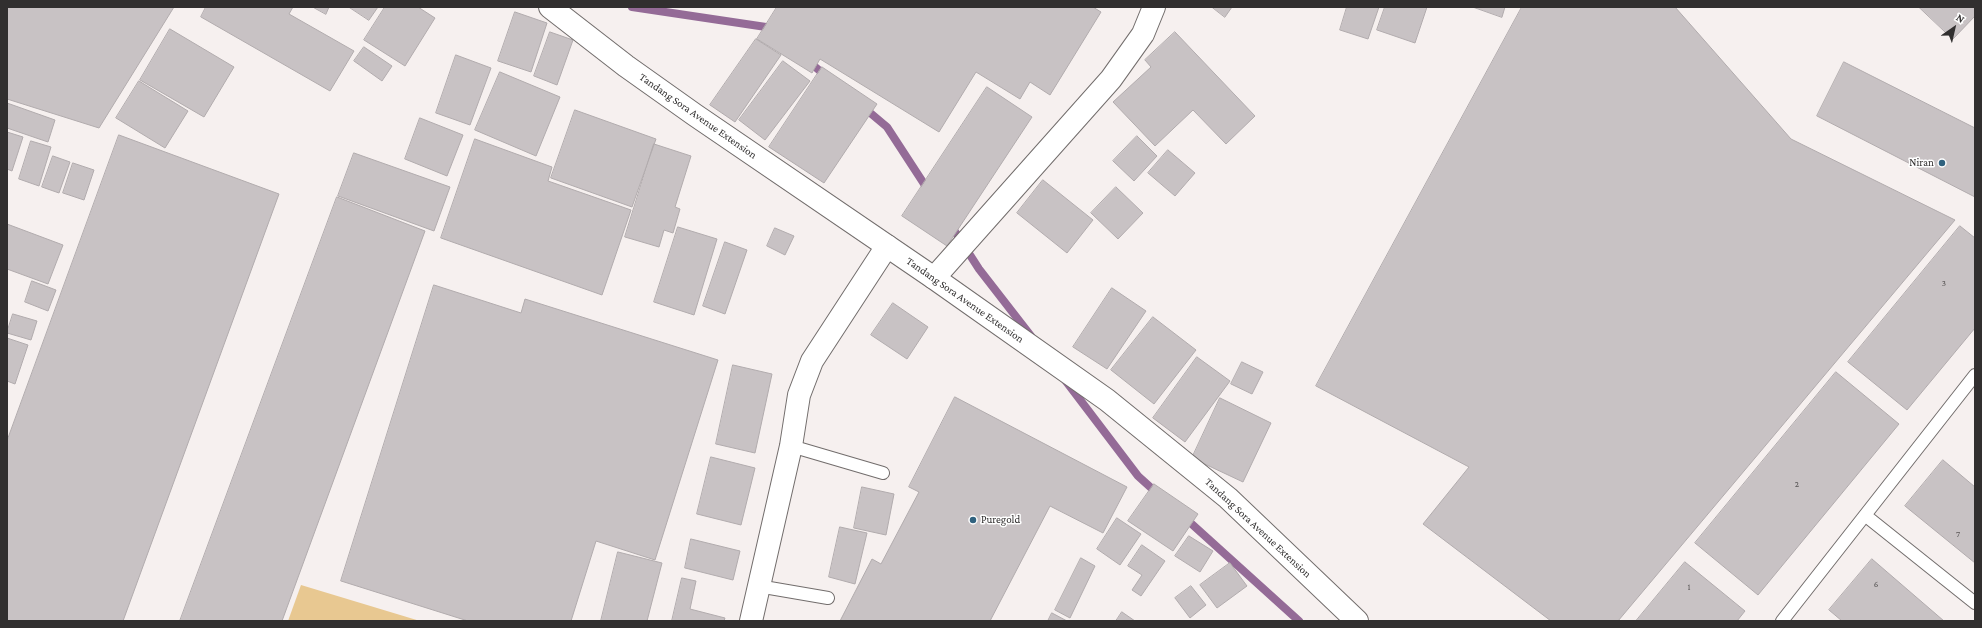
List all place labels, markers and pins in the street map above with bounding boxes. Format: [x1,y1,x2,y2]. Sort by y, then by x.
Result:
place label: Niran [1909,156,1934,170]
marker: Niran [1937,158,1947,168]
place label: Puregold [981,513,1020,527]
marker: Puregold [968,515,978,525]

